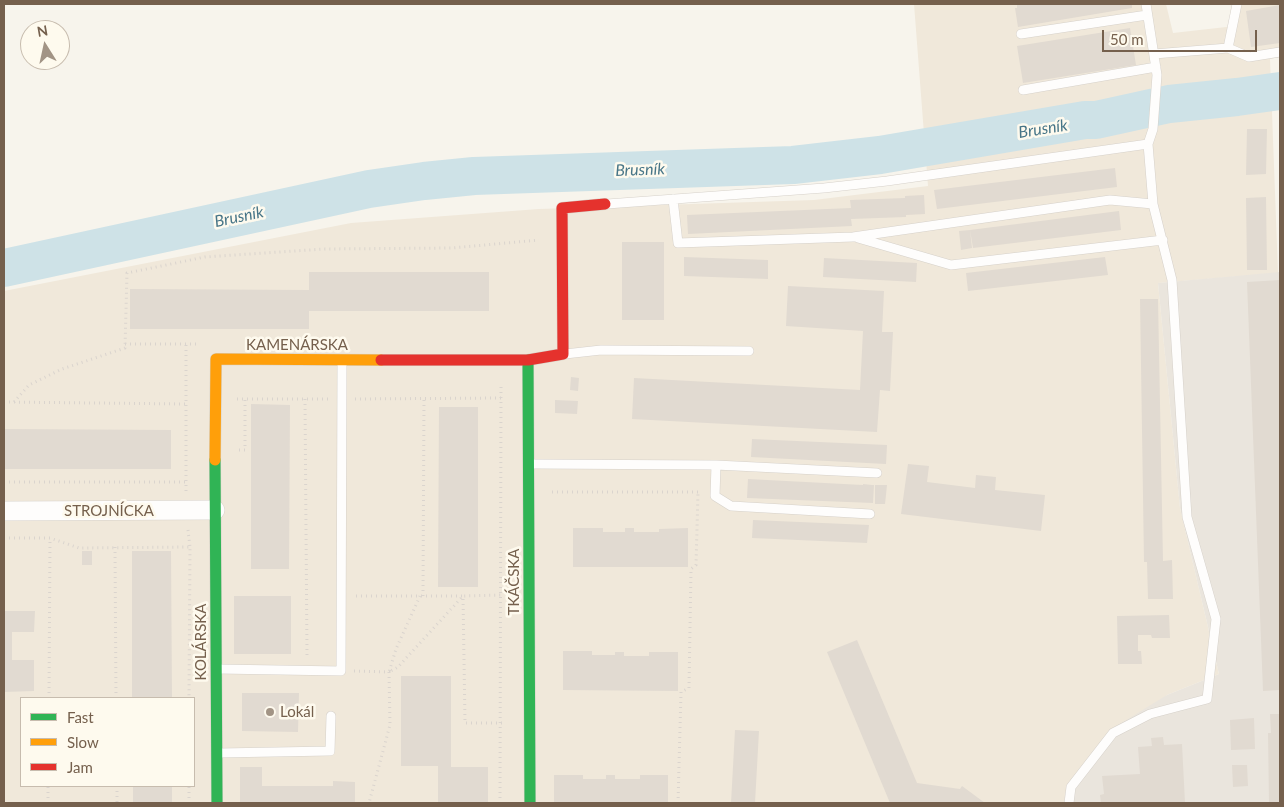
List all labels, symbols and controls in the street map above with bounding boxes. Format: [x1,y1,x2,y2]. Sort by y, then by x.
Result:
north arrow [20,20,70,70]
scale bar [1104,20,1259,52]
text: N [36,21,49,40]
text: 50 m [1110,30,1144,48]
water label: Brusník [1017,116,1069,142]
water label: Brusník [615,160,665,180]
water label: Brusník [213,202,265,232]
street label: KAMENÁRSKA [246,336,348,354]
street label: STROJNÍCKA [64,502,154,520]
street label: TKÁČSKA [505,549,523,615]
street label: KOLÁRSKA [192,604,210,680]
legend [20,697,195,787]
place label: Lokál [280,703,314,721]
marker: Lokál [264,706,276,718]
text: Fast [67,708,94,726]
text: Slow [67,733,99,751]
text: Jam [67,758,93,776]

